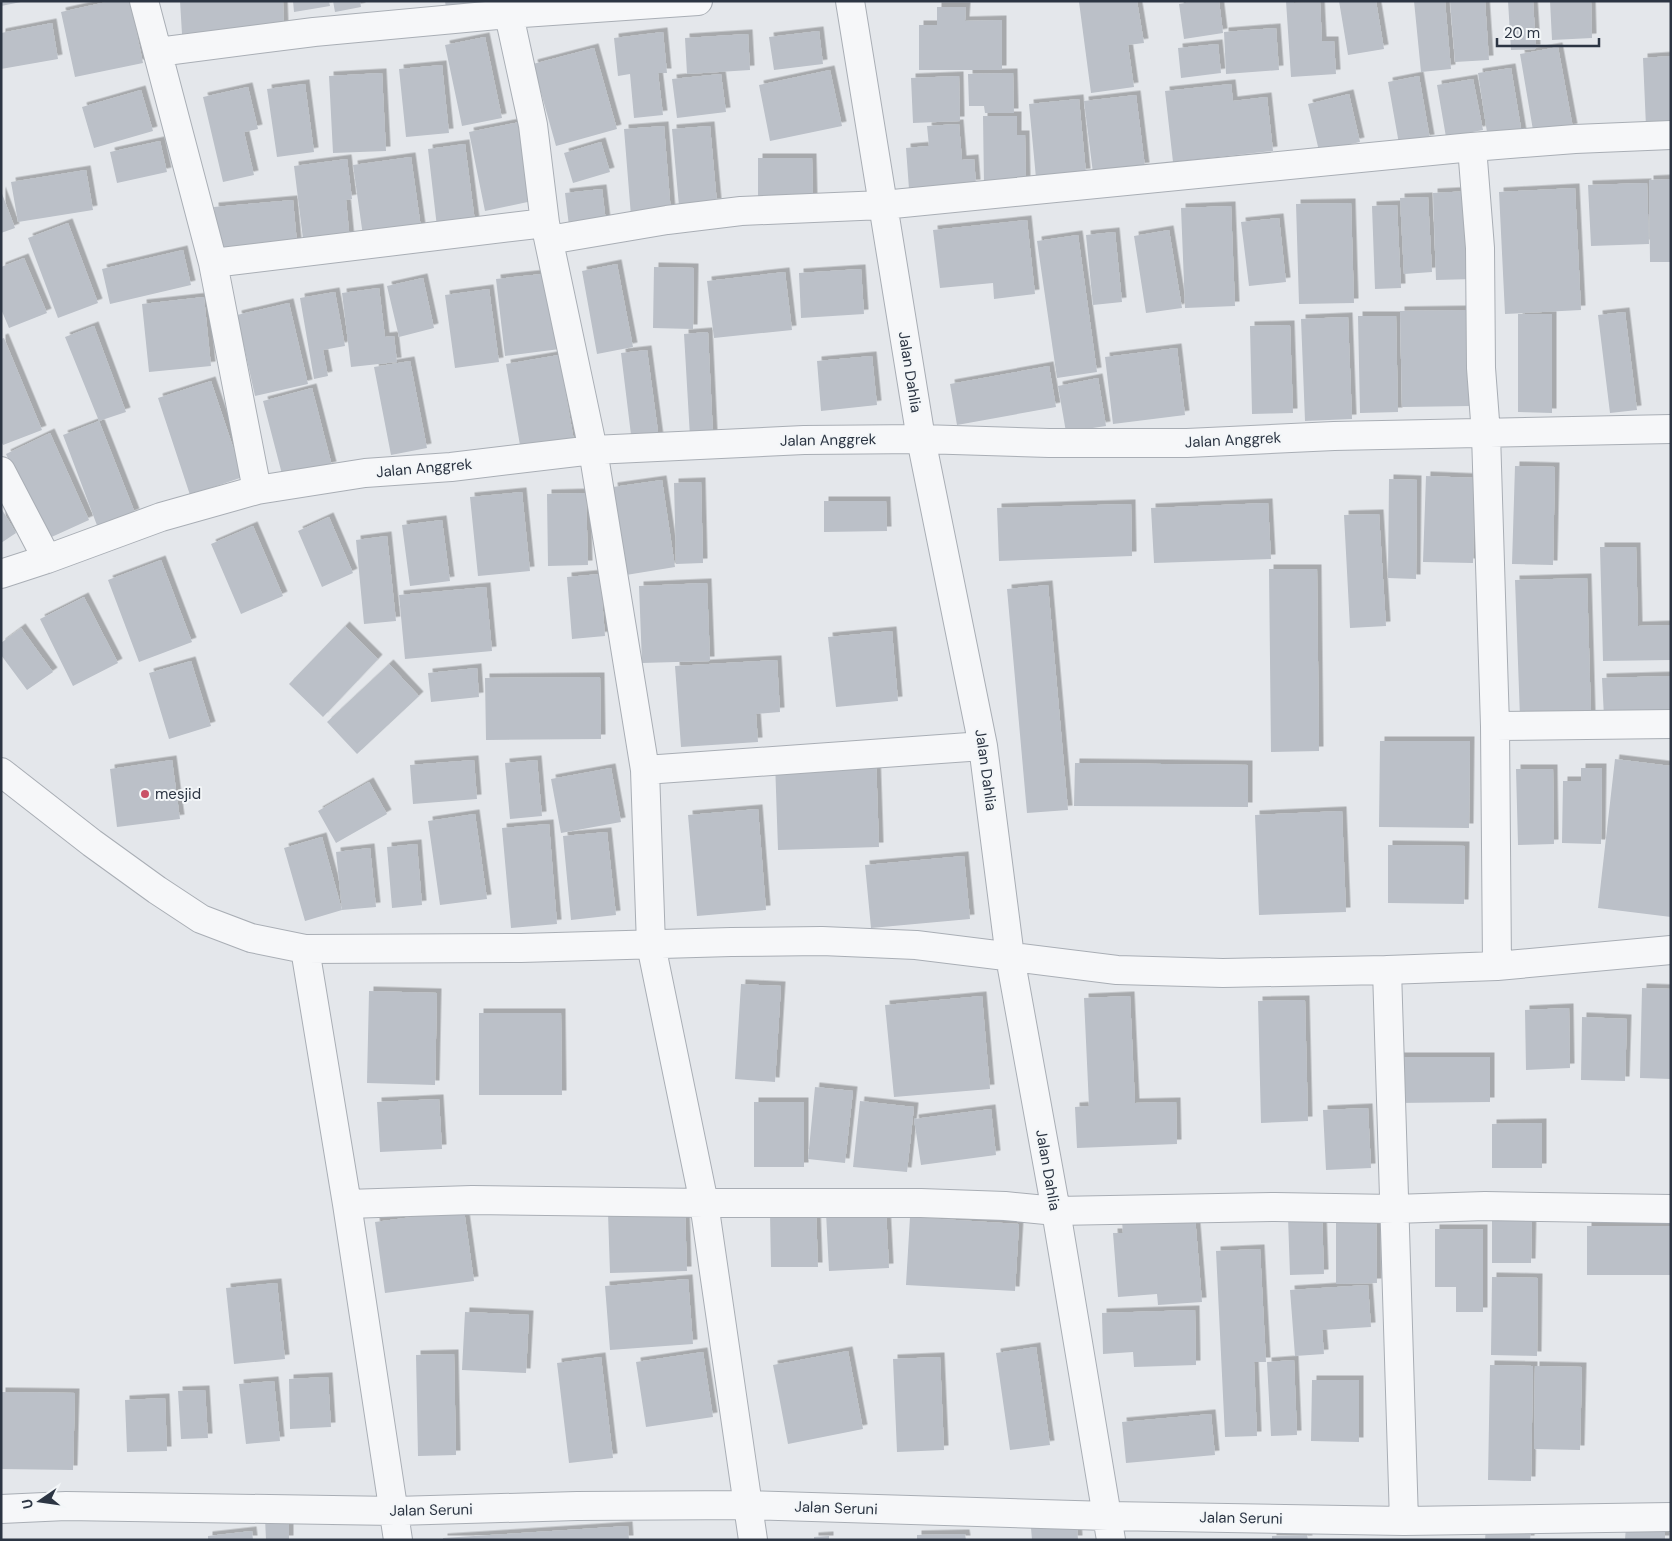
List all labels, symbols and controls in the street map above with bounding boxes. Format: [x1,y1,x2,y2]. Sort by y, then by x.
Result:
scale bar [1497,15,1600,47]
text: 20 m [1504,23,1540,43]
street label: Jalan Dahlia [894,330,926,414]
street label: Jalan Anggrek [1184,427,1282,453]
street label: Jalan Anggrek [780,429,877,451]
street label: Jalan Anggrek [375,454,473,482]
street label: Jalan Dahlia [970,728,1002,812]
place label: mesjid [155,784,201,804]
marker: mesjid [139,788,151,800]
street label: Jalan Dahlia [1031,1128,1065,1212]
north arrow [15,1476,65,1526]
text: U [17,1497,37,1511]
street label: Jalan Seruni [794,1497,878,1519]
street label: Jalan Seruni [389,1499,473,1521]
street label: Jalan Seruni [1199,1507,1283,1529]

